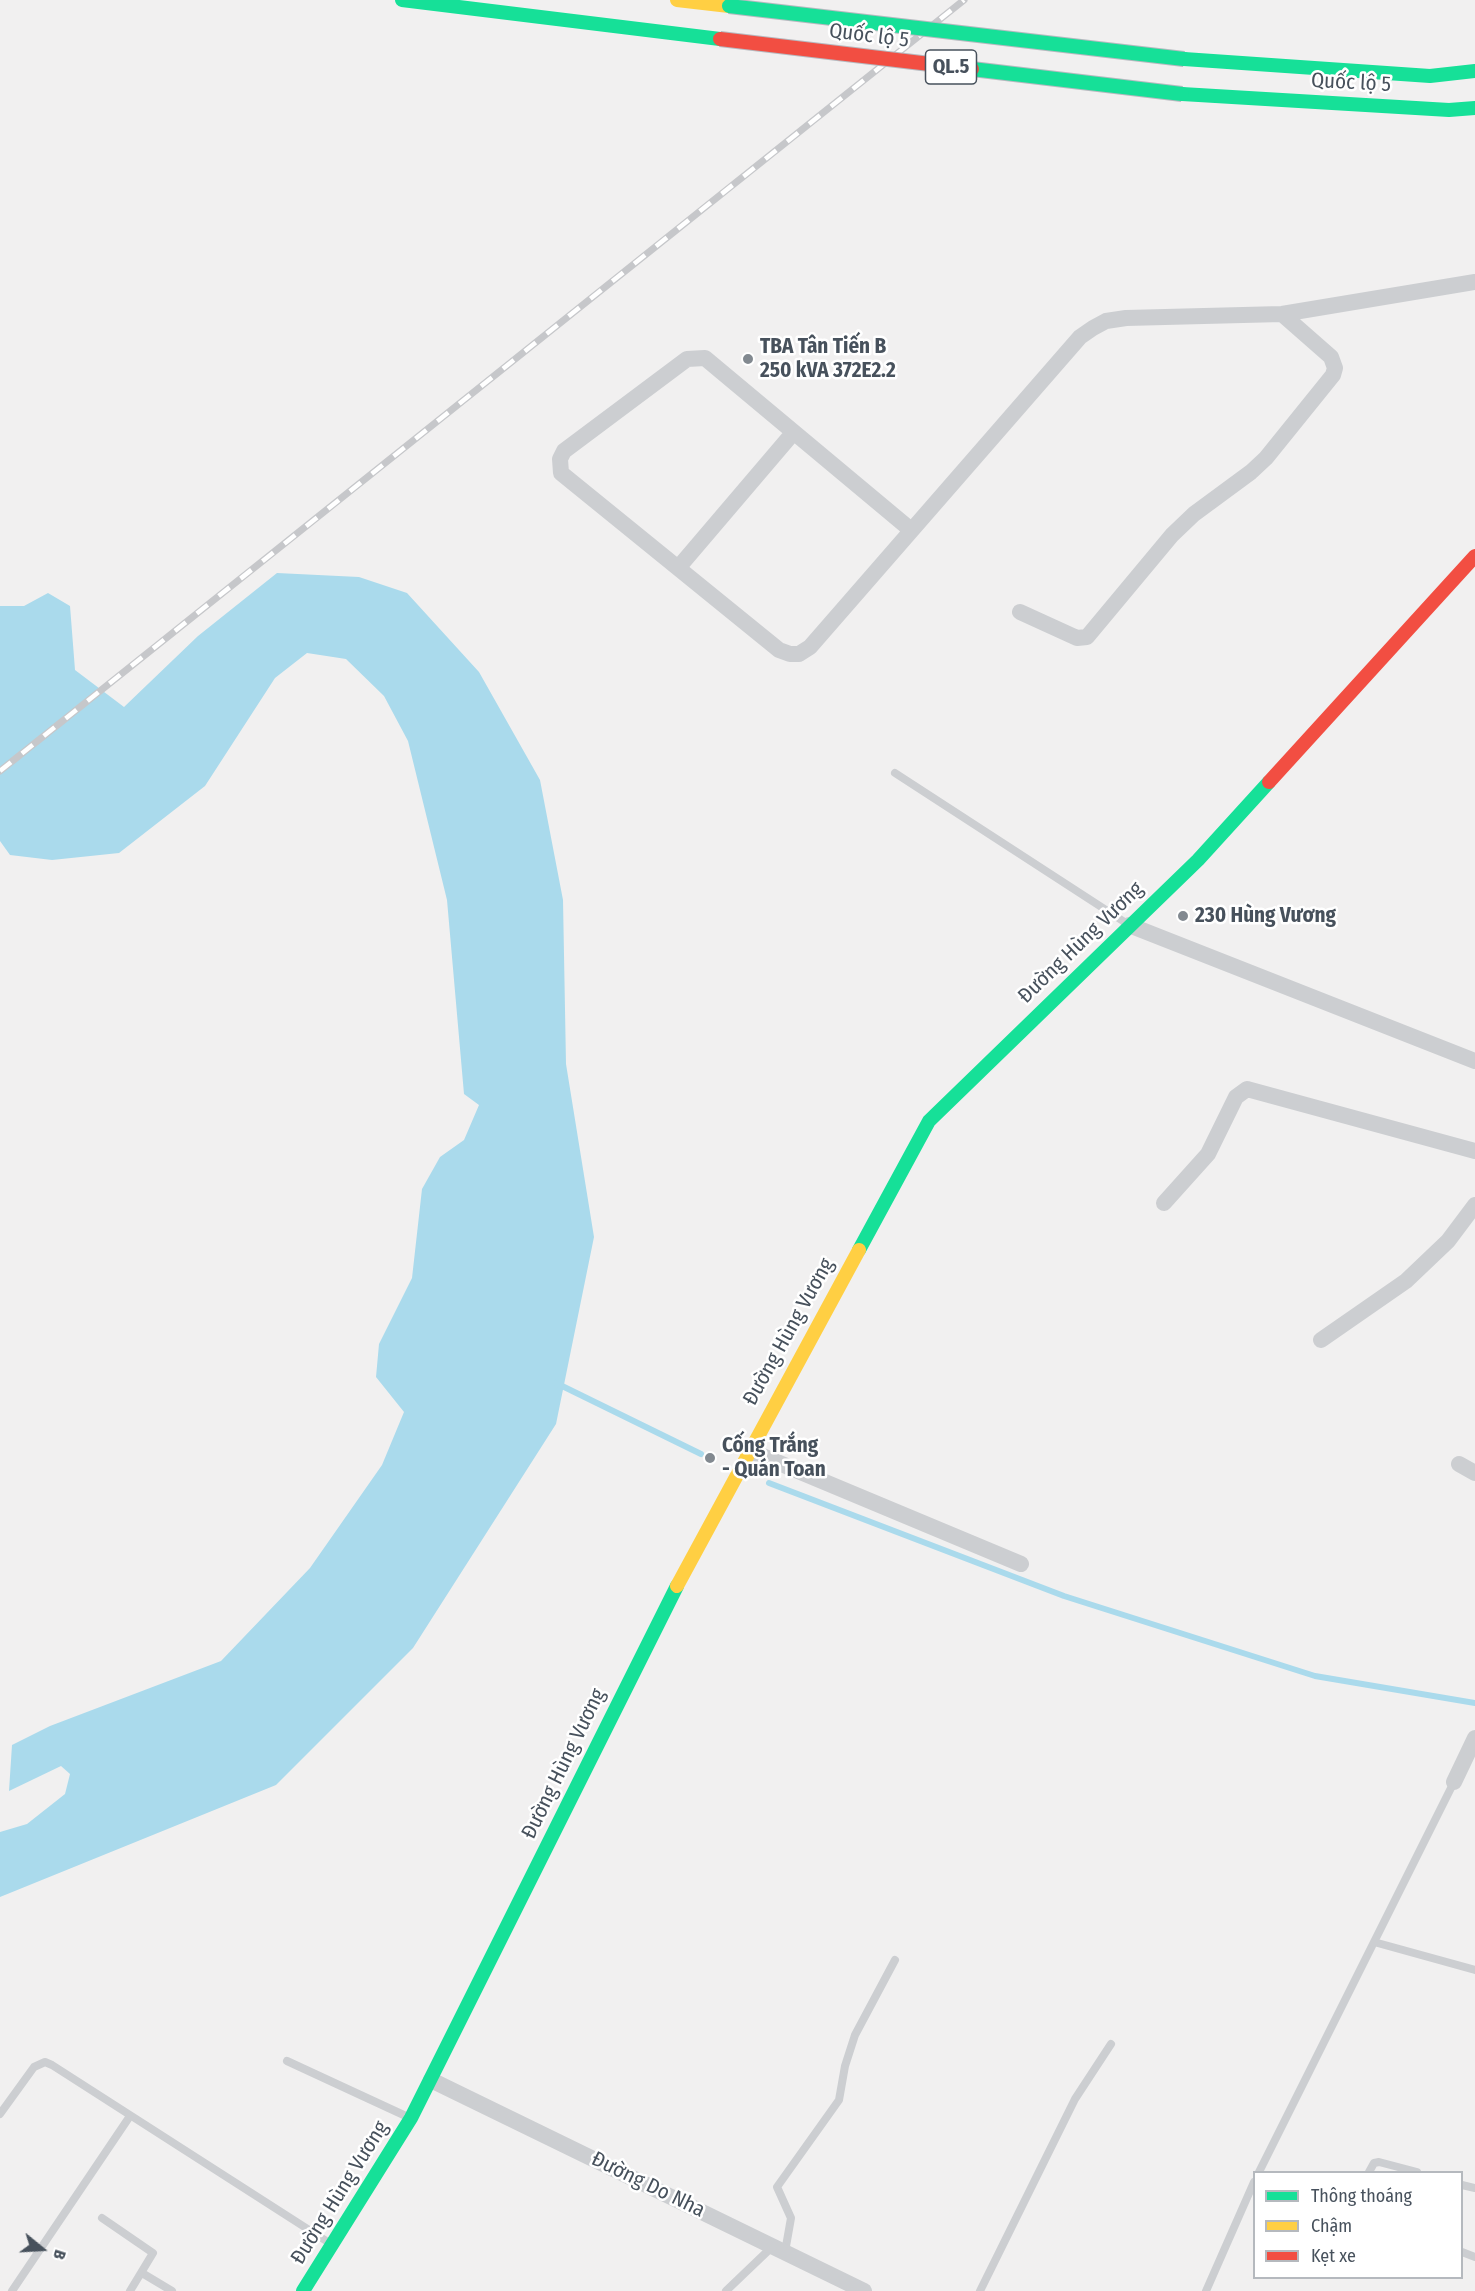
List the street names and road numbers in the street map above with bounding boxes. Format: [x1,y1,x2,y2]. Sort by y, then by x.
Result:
street label: Quốc lộ 5 [828,19,910,53]
road number: QL.5 [926,50,976,84]
street label: Quốc lộ 5 [1310,68,1392,98]
street label: Đường Hùng Vương [1013,877,1149,1009]
street label: Đường Hùng Vương [738,1254,840,1410]
street label: Đường Hùng Vương [517,1685,611,1843]
street label: Đường Hùng Vương [286,2117,394,2269]
street label: Đường Do Nha [587,2147,709,2223]

